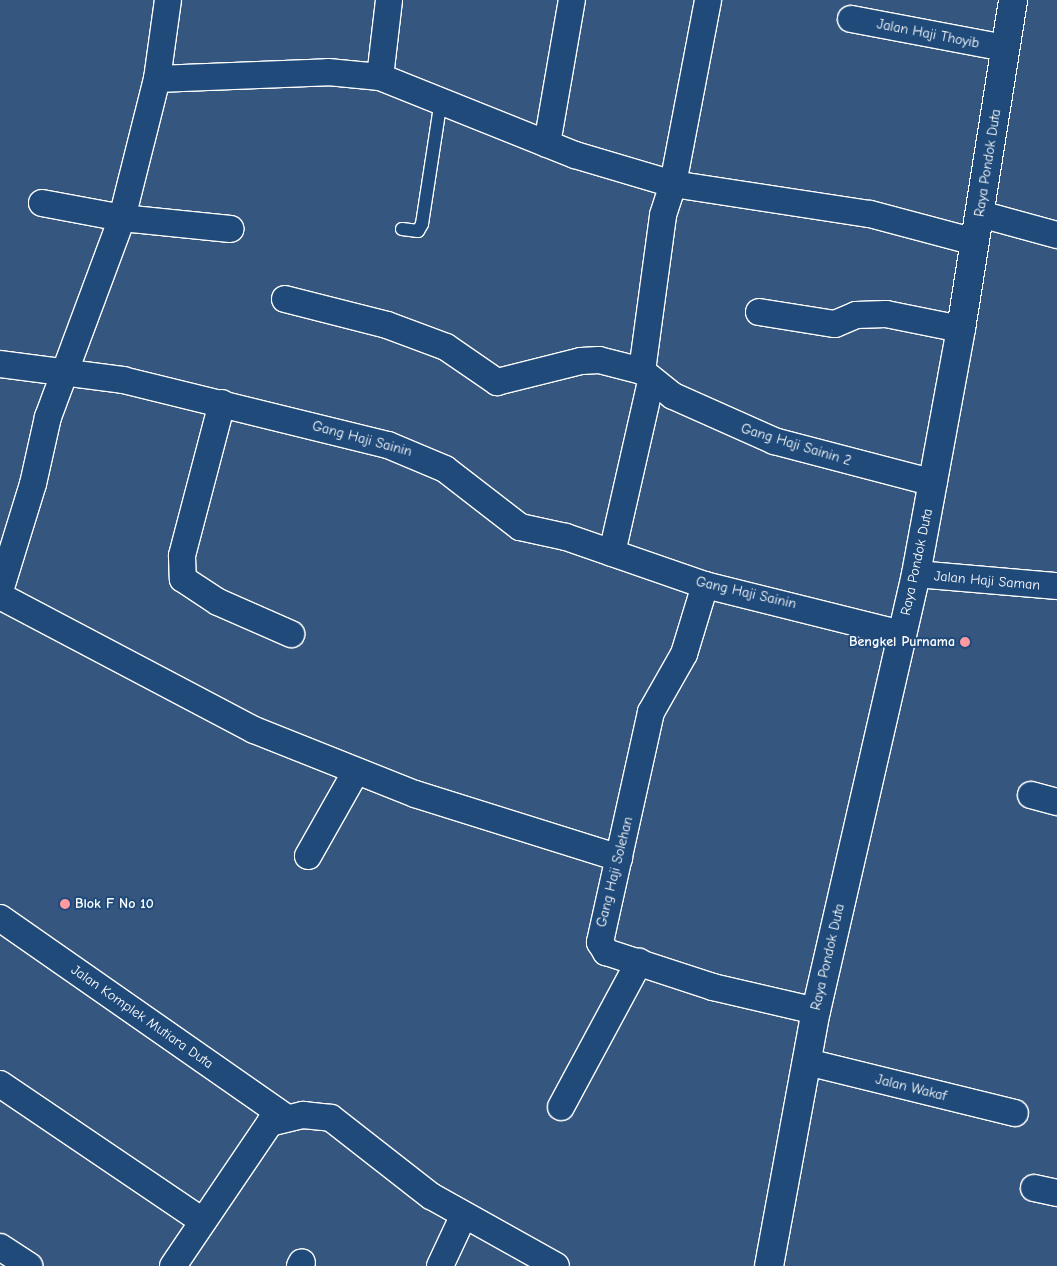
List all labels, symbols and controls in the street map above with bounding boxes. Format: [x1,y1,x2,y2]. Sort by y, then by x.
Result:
street label: Jalan Haji Thoyib [875,16,981,52]
street label: Raya Pondok Duta [971,108,1005,218]
street label: Gang Haji Sainin [310,418,414,460]
street label: Gang Haji Sainin 2 [739,420,853,470]
street label: Raya Pondok Duta [897,507,937,617]
street label: Jalan Haji Saman [933,568,1041,594]
street label: Gang Haji Sainin [694,573,798,613]
place label: Bengkel Purnama [849,634,955,650]
marker: Bengkel Purnama [959,636,971,648]
street label: Gang Haji Solehan [593,815,637,929]
place label: Blok F No 10 [75,896,154,912]
marker: Blok F No 10 [59,898,71,910]
street label: Raya Pondok Duta [808,902,848,1012]
street label: Jalan Komplek Mutiara Duta [68,962,216,1072]
street label: Jalan Wakaf [874,1071,948,1105]

